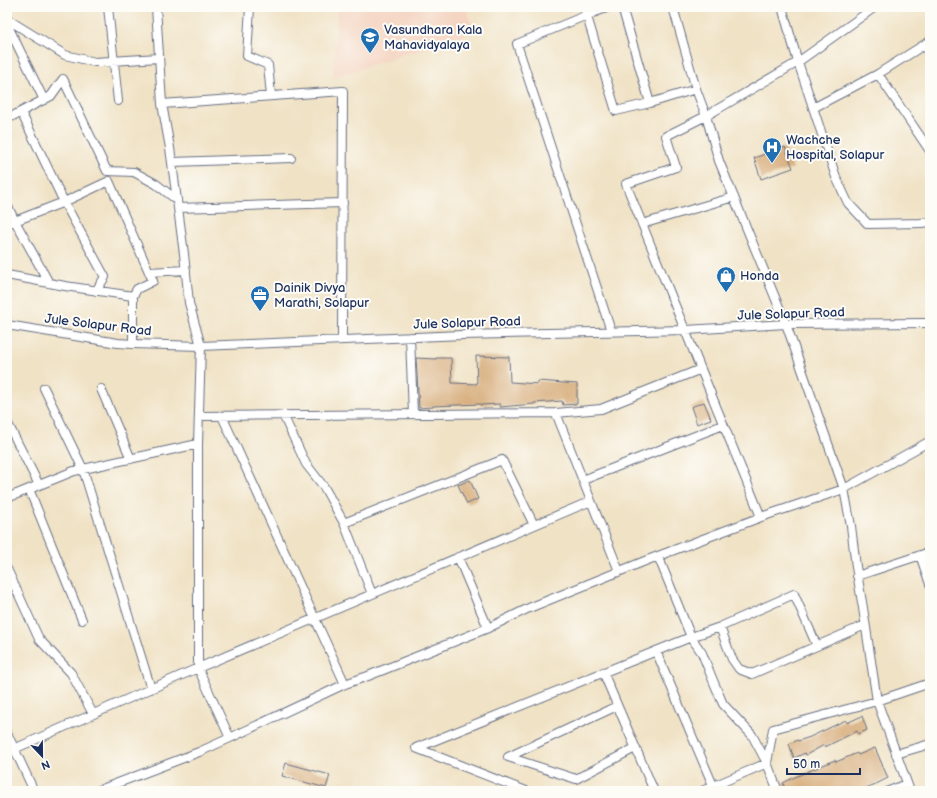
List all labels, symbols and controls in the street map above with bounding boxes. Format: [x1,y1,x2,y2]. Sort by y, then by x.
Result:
place label: Vasundhara Kala Mahavidyalaya [384,22,482,53]
school or university icon: Vasundhara Kala Mahavidyalaya [359,26,381,54]
place label: Wachche Hospital, Solapur [786,132,884,163]
hospital icon: Wachche Hospital, Solapur [761,136,783,164]
shop icon: Honda [715,265,737,293]
place label: Honda [740,268,779,284]
place label: Dainik Divya Marathi, Solapur [274,280,369,311]
office icon: Dainik Divya Marathi, Solapur [249,284,271,312]
street label: Jule Solapur Road [737,304,845,324]
street label: Jule Solapur Road [44,311,152,339]
street label: Jule Solapur Road [413,313,521,333]
north arrow [22,736,62,776]
scale bar [787,750,860,776]
text: N [39,757,52,772]
text: 50 m [793,757,820,772]

